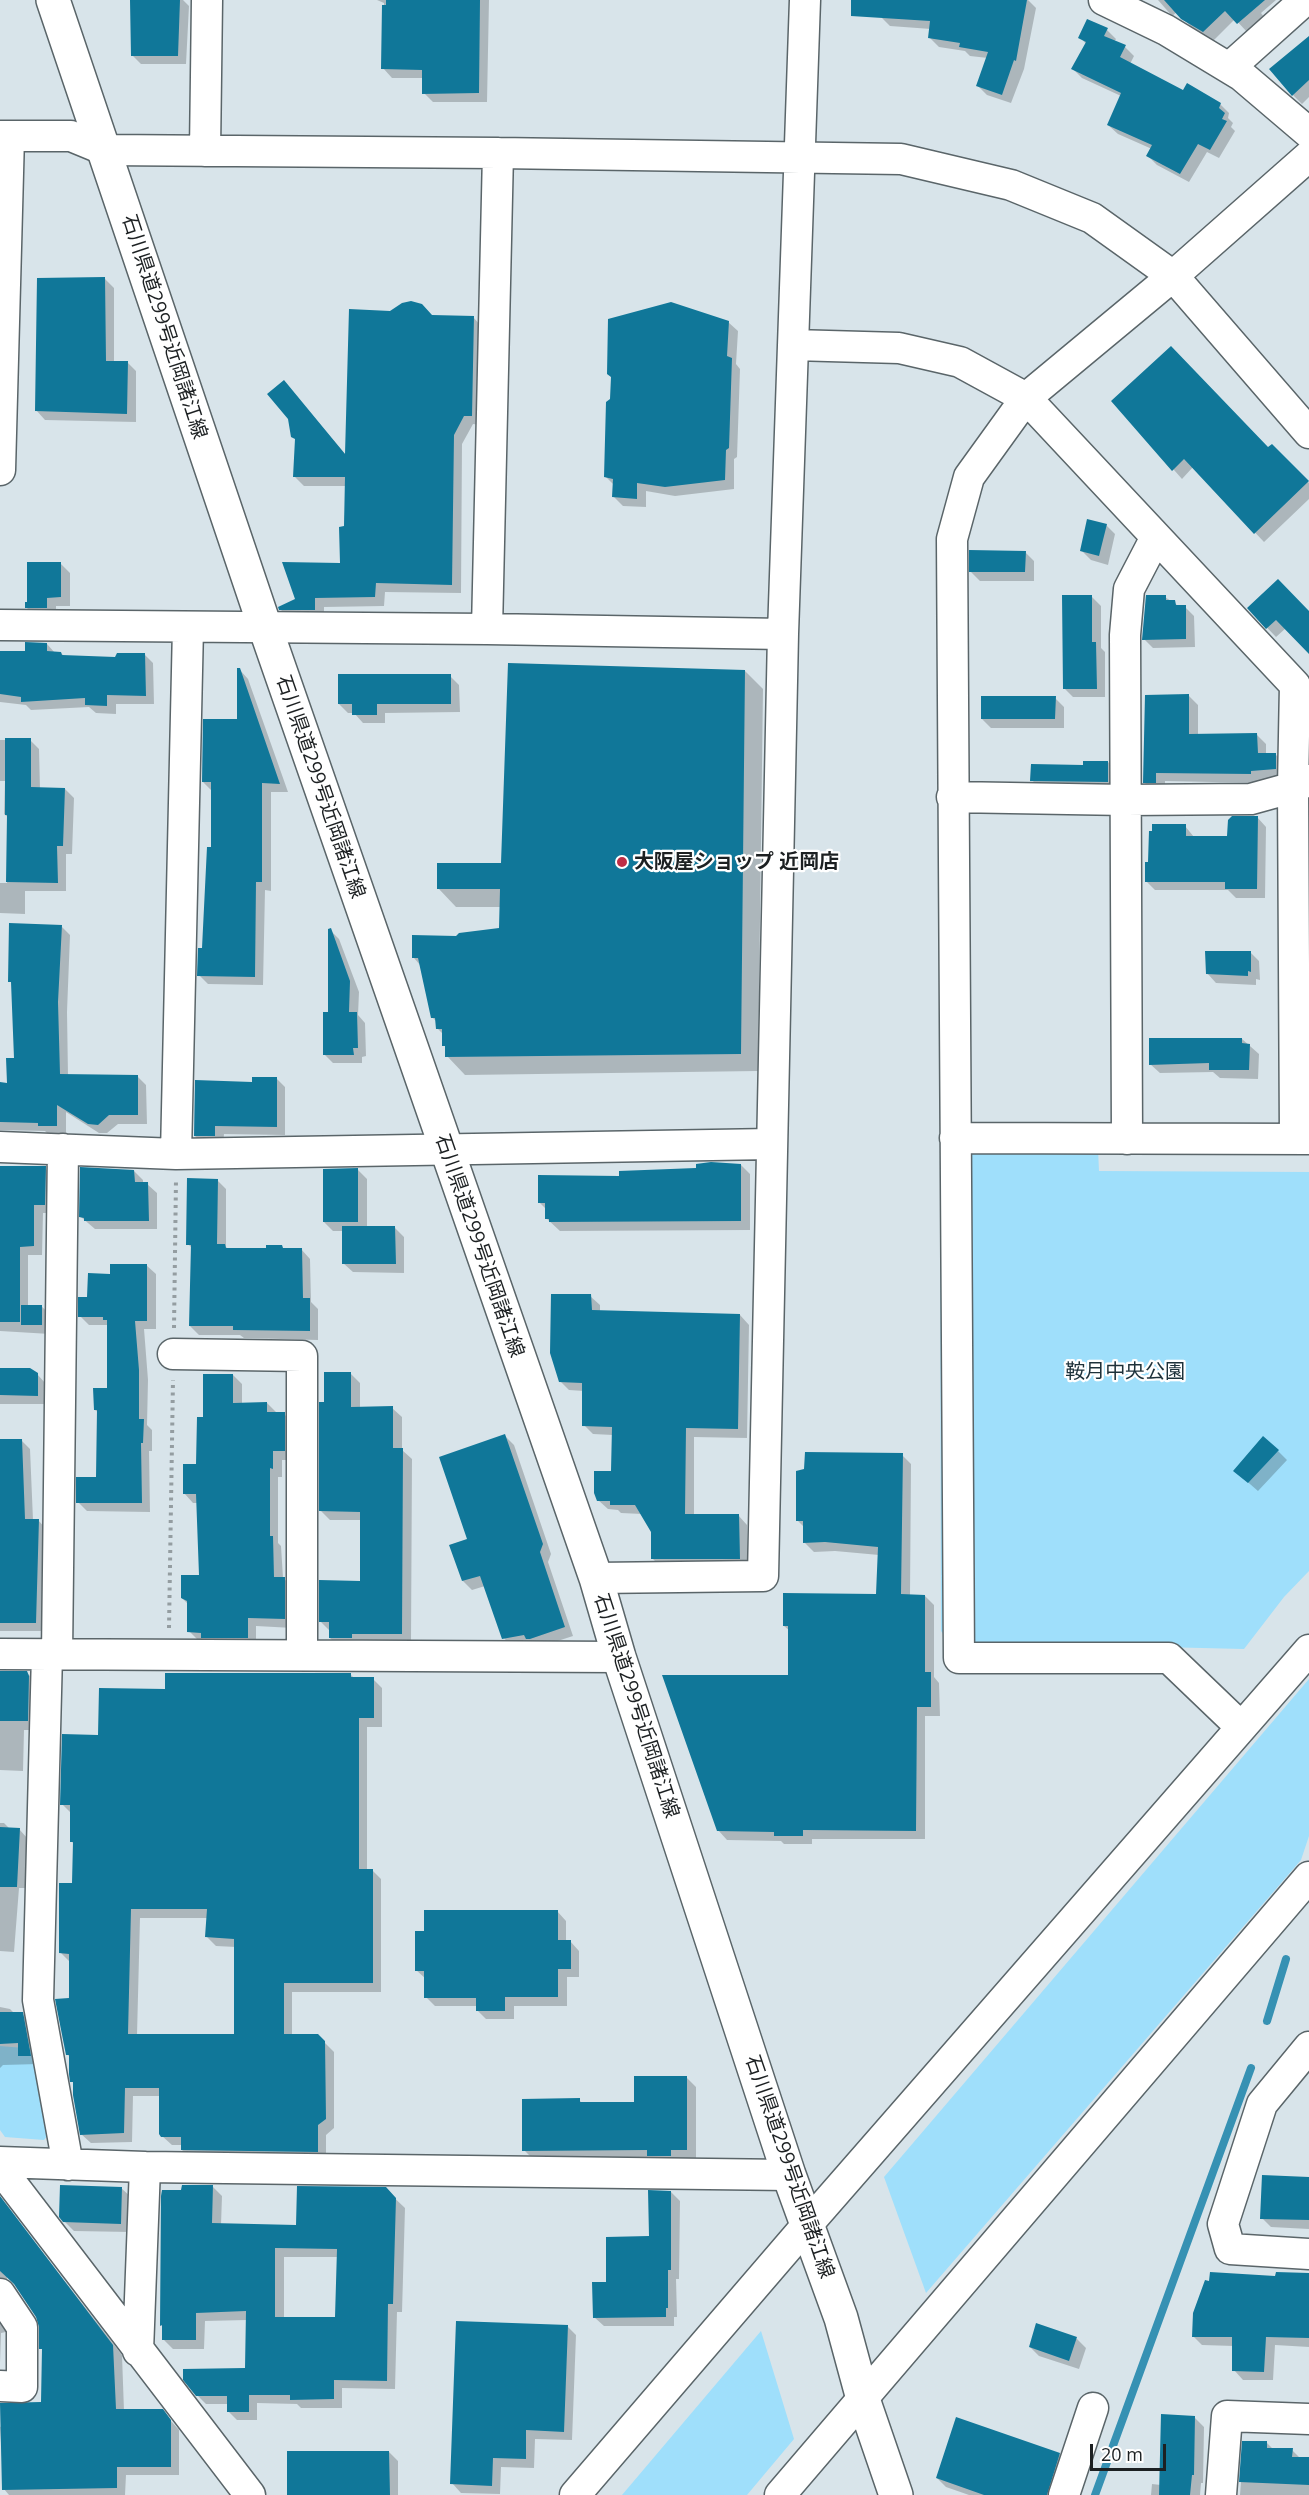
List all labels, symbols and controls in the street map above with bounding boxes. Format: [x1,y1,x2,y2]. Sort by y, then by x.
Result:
street label: 石川県道299号近岡諸江線 [116,212,212,442]
street label: 石川県道299号近岡諸江線 [271,672,369,902]
place label: 大阪屋ショップ 近岡店 [634,850,839,874]
marker: 大阪屋ショップ 近岡店 [615,855,629,869]
street label: 石川県道299号近岡諸江線 [430,1131,528,1361]
park label: 鞍月中央公園 [1065,1360,1185,1384]
street label: 石川県道299号近岡諸江線 [588,1591,684,1821]
street label: 石川県道299号近岡諸江線 [740,2052,838,2282]
scale bar [1093,2432,1170,2470]
text: 20 m [1101,2442,1143,2466]

